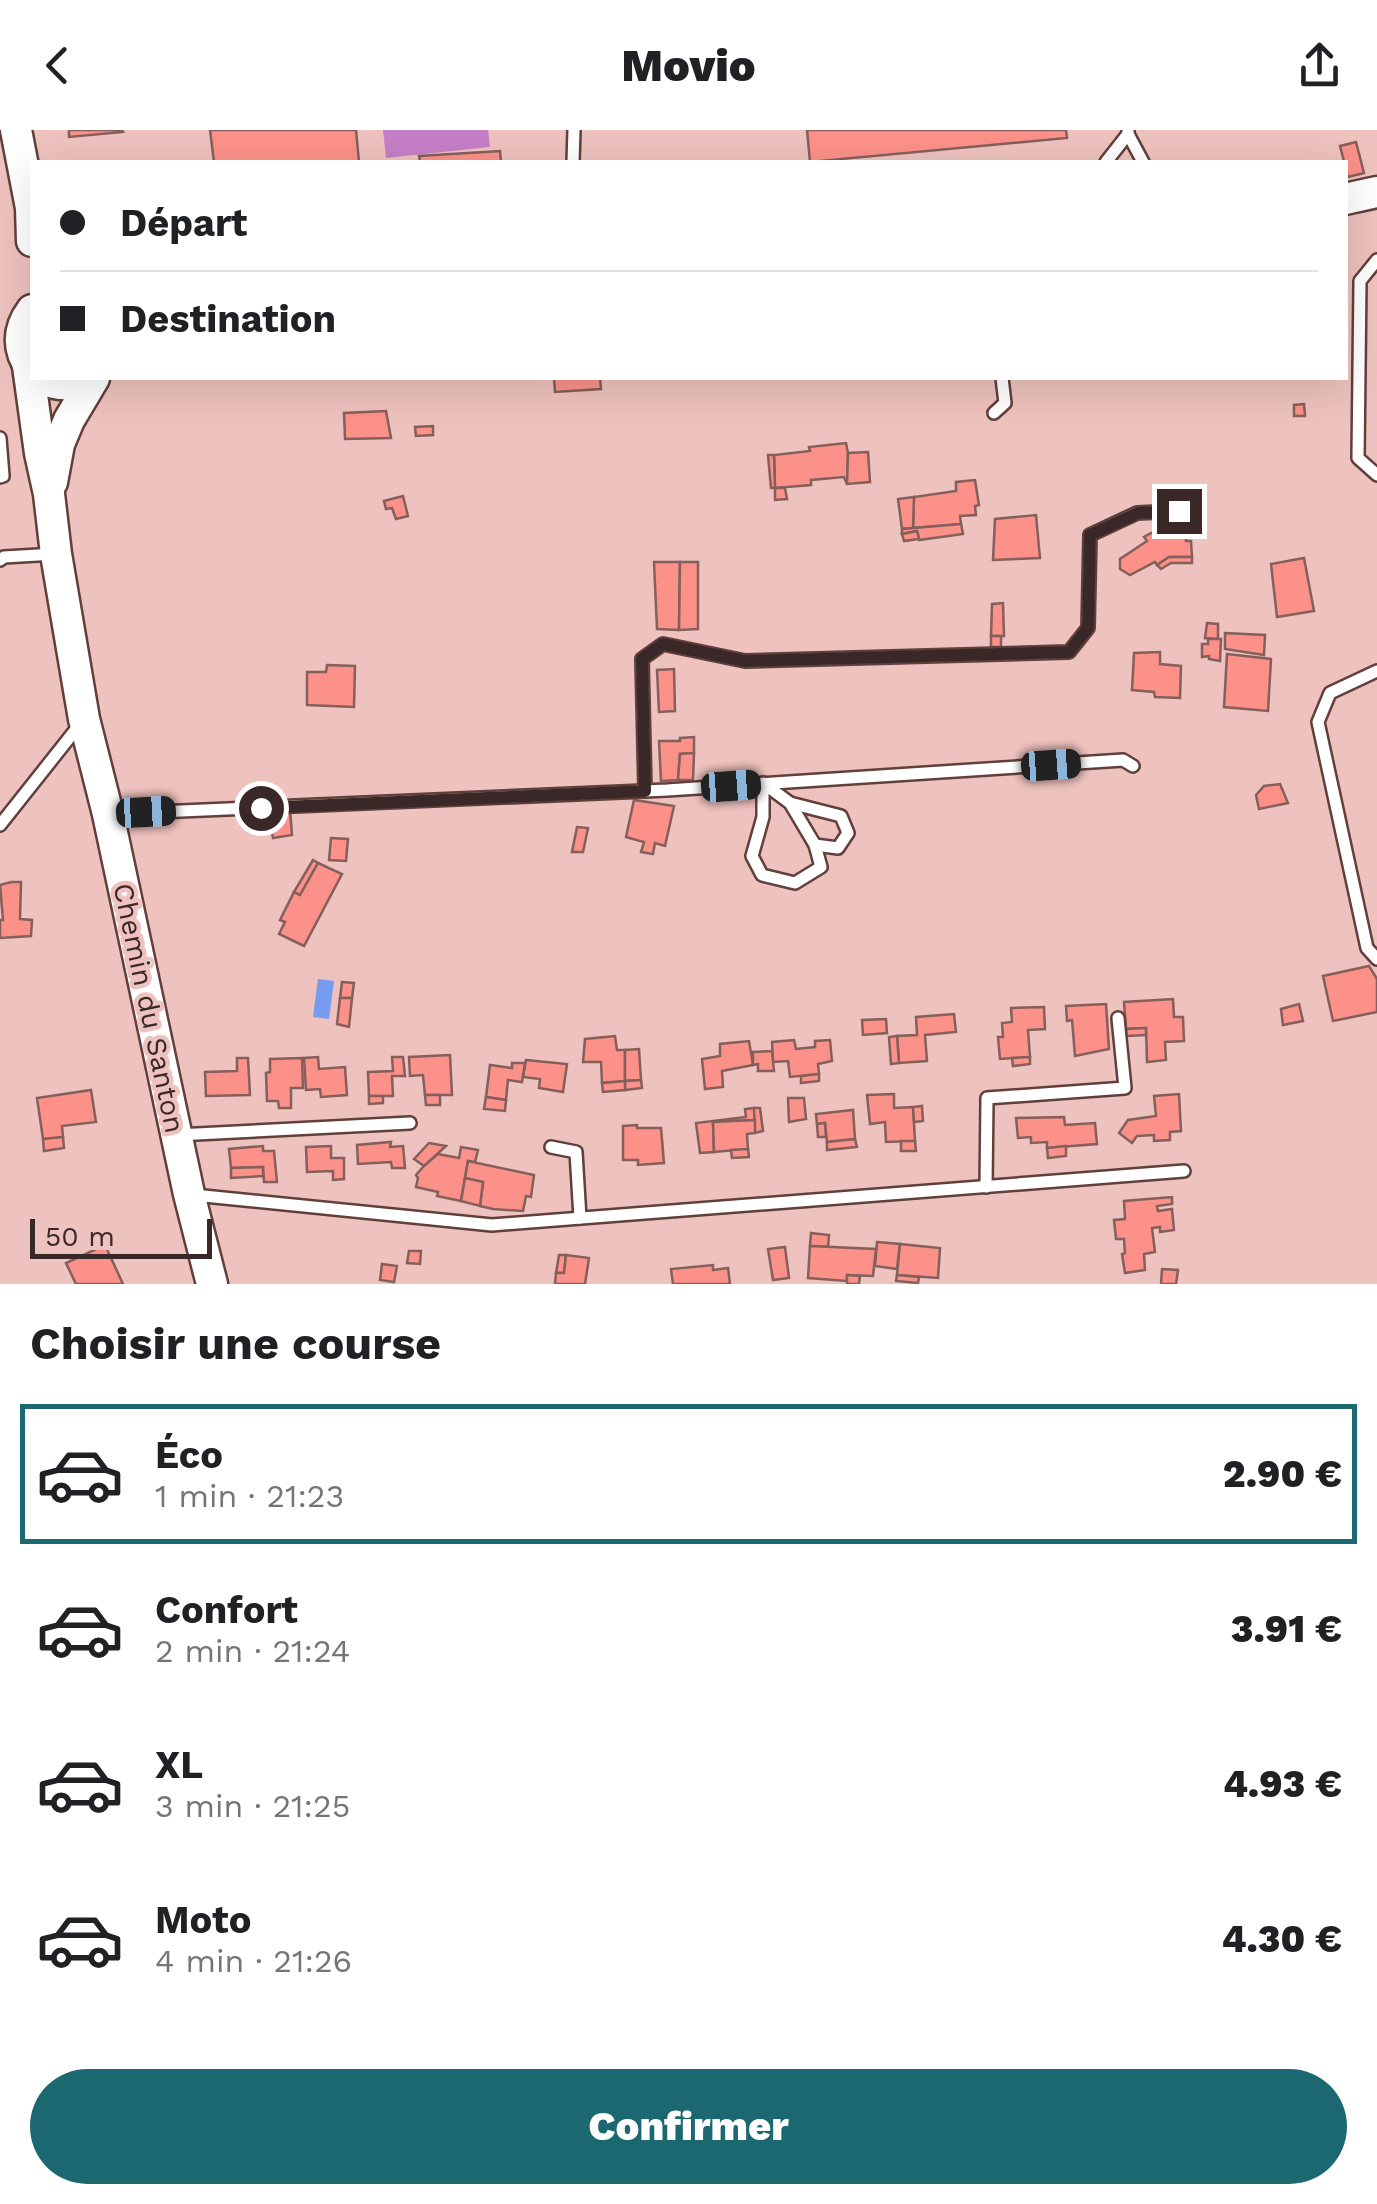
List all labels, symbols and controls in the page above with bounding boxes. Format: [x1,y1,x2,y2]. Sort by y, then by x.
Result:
icon: back [30,38,85,93]
icon: share [1292,38,1347,93]
text: Movio [621,39,756,92]
text: Départ [120,201,247,245]
text: Destination [120,297,336,341]
route end [1157,489,1202,534]
car [1020,748,1082,782]
car [700,769,762,803]
route start [239,786,284,831]
car [115,795,177,829]
street label: Chemin du Santon [106,880,192,1136]
scale bar [30,1214,212,1258]
text: 50 m [45,1220,115,1253]
text: Choisir une course [30,1317,441,1370]
icon: car [35,1429,125,1519]
text: Éco [155,1433,223,1477]
text: 2.90 € [1223,1452,1342,1496]
text: 1 min · 21:23 [155,1477,344,1515]
icon: car [35,1584,125,1674]
text: Confort [155,1588,298,1632]
text: 3.91 € [1231,1607,1342,1651]
text: 2 min · 21:24 [155,1632,350,1670]
icon: car [35,1739,125,1829]
text: XL [155,1743,203,1787]
text: 4.93 € [1223,1762,1342,1806]
text: 3 min · 21:25 [155,1787,350,1825]
icon: car [35,1894,125,1984]
text: Moto [155,1898,251,1942]
text: 4.30 € [1221,1917,1342,1961]
text: 4 min · 21:26 [155,1942,352,1980]
button: Confirmer [30,2069,1347,2184]

